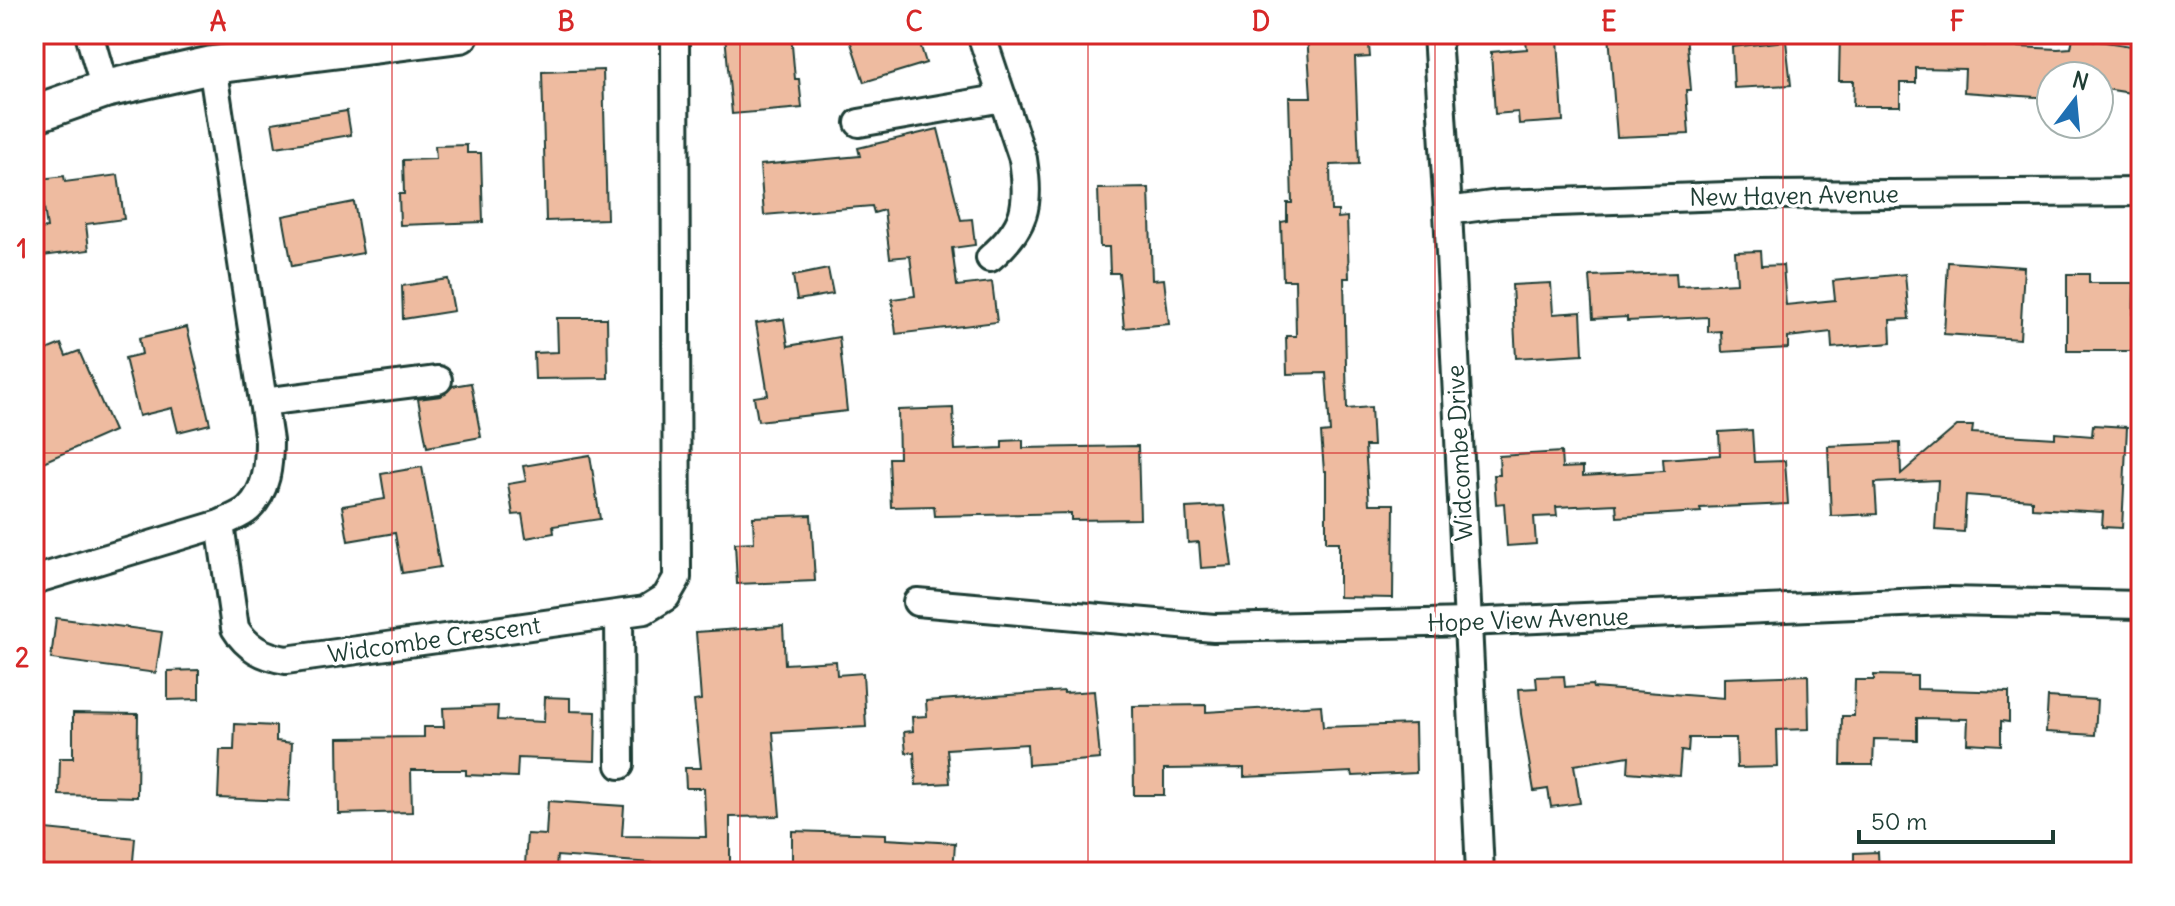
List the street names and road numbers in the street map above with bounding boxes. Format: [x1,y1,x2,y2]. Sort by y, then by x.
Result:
street label: New Haven Avenue [1689,178,1899,212]
street label: Widcombe Drive [1439,364,1479,542]
street label: Hope View Avenue [1427,600,1629,638]
street label: Widcombe Crescent [326,609,542,669]

